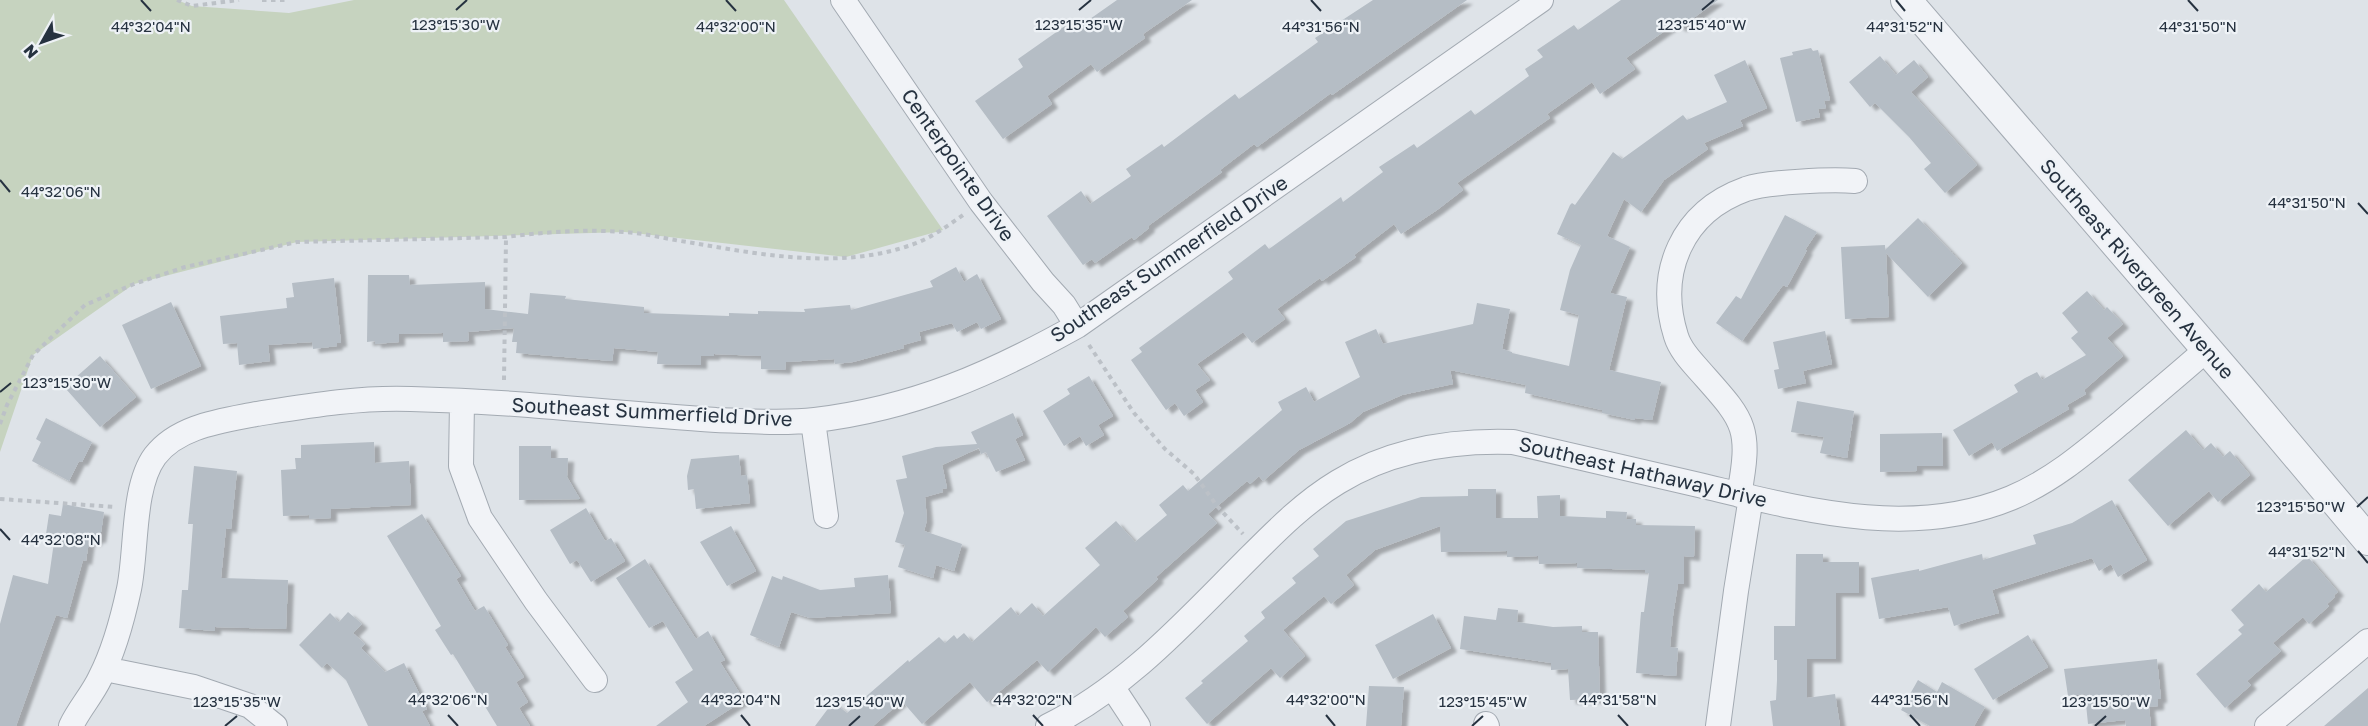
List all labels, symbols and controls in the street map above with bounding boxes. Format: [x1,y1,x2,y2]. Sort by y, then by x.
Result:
north arrow [12,12,72,72]
text: 123°15'30"W [412,15,500,33]
text: 123°15'35"W [1035,15,1123,33]
text: 123°15'40"W [1658,15,1746,33]
text: 44°32'04"N [111,17,191,35]
text: 44°32'00"N [696,17,776,35]
text: 44°31'56"N [1282,17,1360,35]
text: 44°31'52"N [1866,17,1944,35]
text: 44°31'50"N [2159,17,2237,35]
text: N [19,41,42,63]
street label: Centerpointe Drive [897,84,1020,245]
street label: Southeast Rivergreen Avenue [2036,153,2240,383]
street label: Southeast Summerfield Drive [1045,170,1292,347]
text: 44°32'06"N [21,182,101,200]
text: 44°31'50"N [2268,193,2346,211]
text: 123°15'30"W [23,373,111,391]
street label: Southeast Summerfield Drive [511,392,793,430]
street label: Southeast Hathaway Drive [1517,431,1770,511]
text: 123°15'50"W [2257,497,2345,515]
text: 44°32'08"N [21,530,101,548]
text: 44°31'52"N [2268,542,2346,560]
text: 44°32'06"N [408,690,488,708]
text: 44°32'04"N [701,690,781,708]
text: 44°32'02"N [993,690,1073,708]
text: 44°32'00"N [1286,690,1366,708]
text: 44°31'58"N [1579,690,1657,708]
text: 44°31'56"N [1871,690,1949,708]
text: 123°15'35"W [193,692,281,710]
text: 123°15'40"W [816,692,904,710]
text: 123°15'45"W [1439,692,1527,710]
text: 123°15'50"W [2062,692,2150,710]

